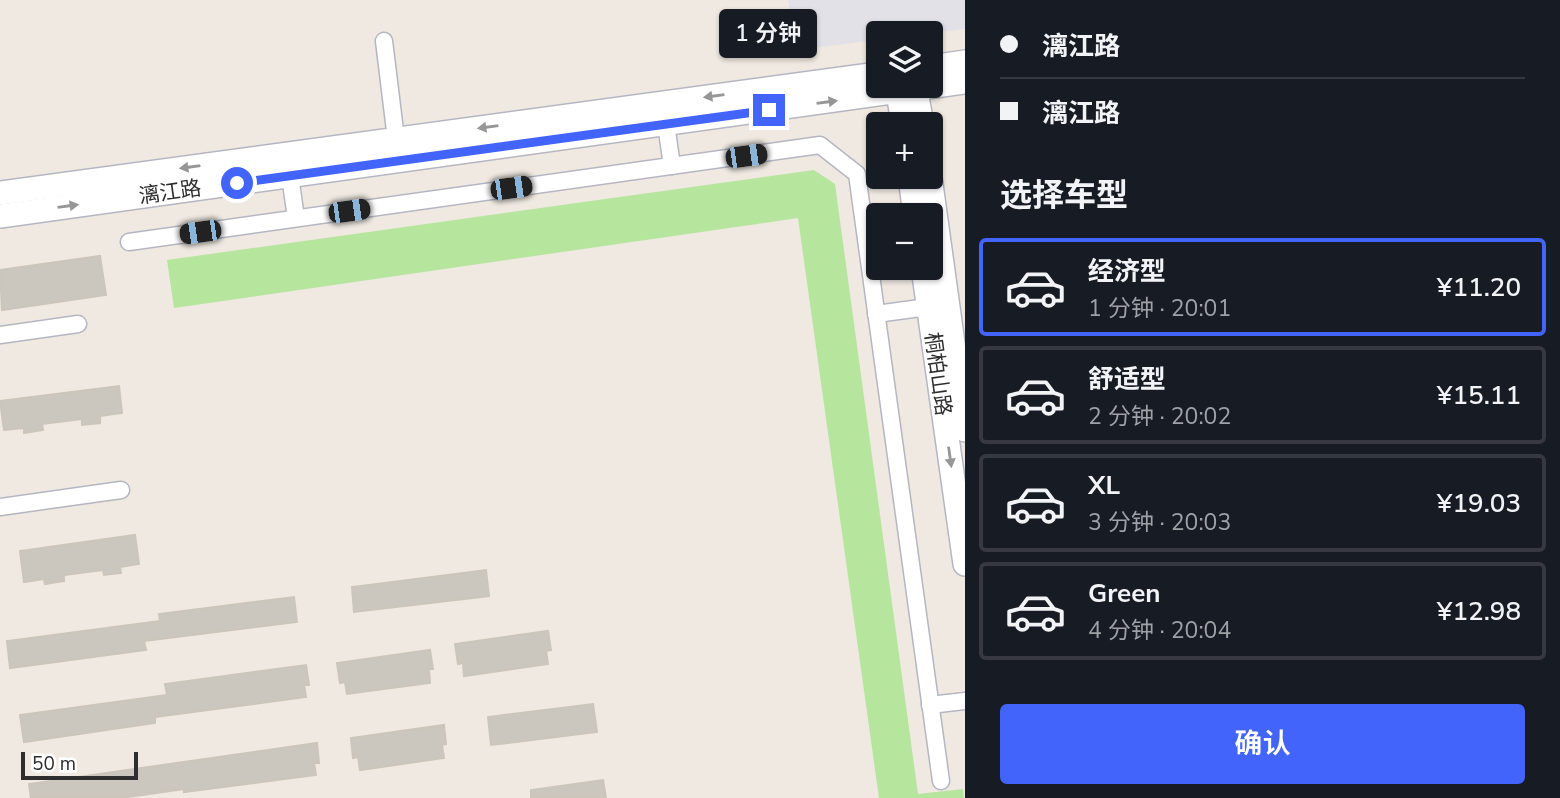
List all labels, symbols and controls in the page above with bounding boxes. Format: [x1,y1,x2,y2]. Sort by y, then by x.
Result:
callout: 1 分钟 [720,8,818,57]
text: 1 分钟 [735,18,801,49]
map controls [866,21,943,280]
button: layers [866,21,943,98]
text: 漓江路 [1042,29,1120,64]
one-way arrow [703,91,725,102]
route end [753,94,785,126]
one-way arrow [816,96,838,107]
text: 漓江路 [1042,96,1120,131]
button: + [866,112,943,189]
one-way arrow [477,122,499,133]
car [724,143,769,169]
one-way arrow [179,162,201,173]
route start [221,167,253,199]
street label: 漓江路 [137,174,203,210]
text: 选择车型 [1000,174,1128,217]
car [489,175,534,201]
car [327,198,372,224]
one-way arrow [57,201,79,212]
button: − [866,203,943,280]
car [178,219,223,245]
text: 经济型 [1088,254,1166,289]
icon: car [1004,256,1067,319]
text: ¥11.20 [1437,270,1521,305]
text: 1 分钟 · 20:01 [1088,293,1231,324]
street label: 桐柏山路 [918,330,958,418]
text: 舒适型 [1088,362,1166,397]
icon: car [1004,364,1067,427]
text: ¥15.11 [1437,378,1521,413]
text: 2 分钟 · 20:02 [1088,401,1231,432]
one-way arrow [944,446,955,468]
text: XL [1088,468,1120,503]
icon: car [1004,472,1067,535]
text: ¥19.03 [1437,486,1521,521]
text: 3 分钟 · 20:03 [1088,507,1231,538]
text: Green [1088,576,1161,611]
icon: car [1004,580,1067,643]
text: ¥12.98 [1437,594,1521,629]
text: 4 分钟 · 20:04 [1088,615,1231,646]
button: 确认 [1000,704,1525,784]
scale bar [21,749,138,781]
text: 50 m [32,751,76,777]

